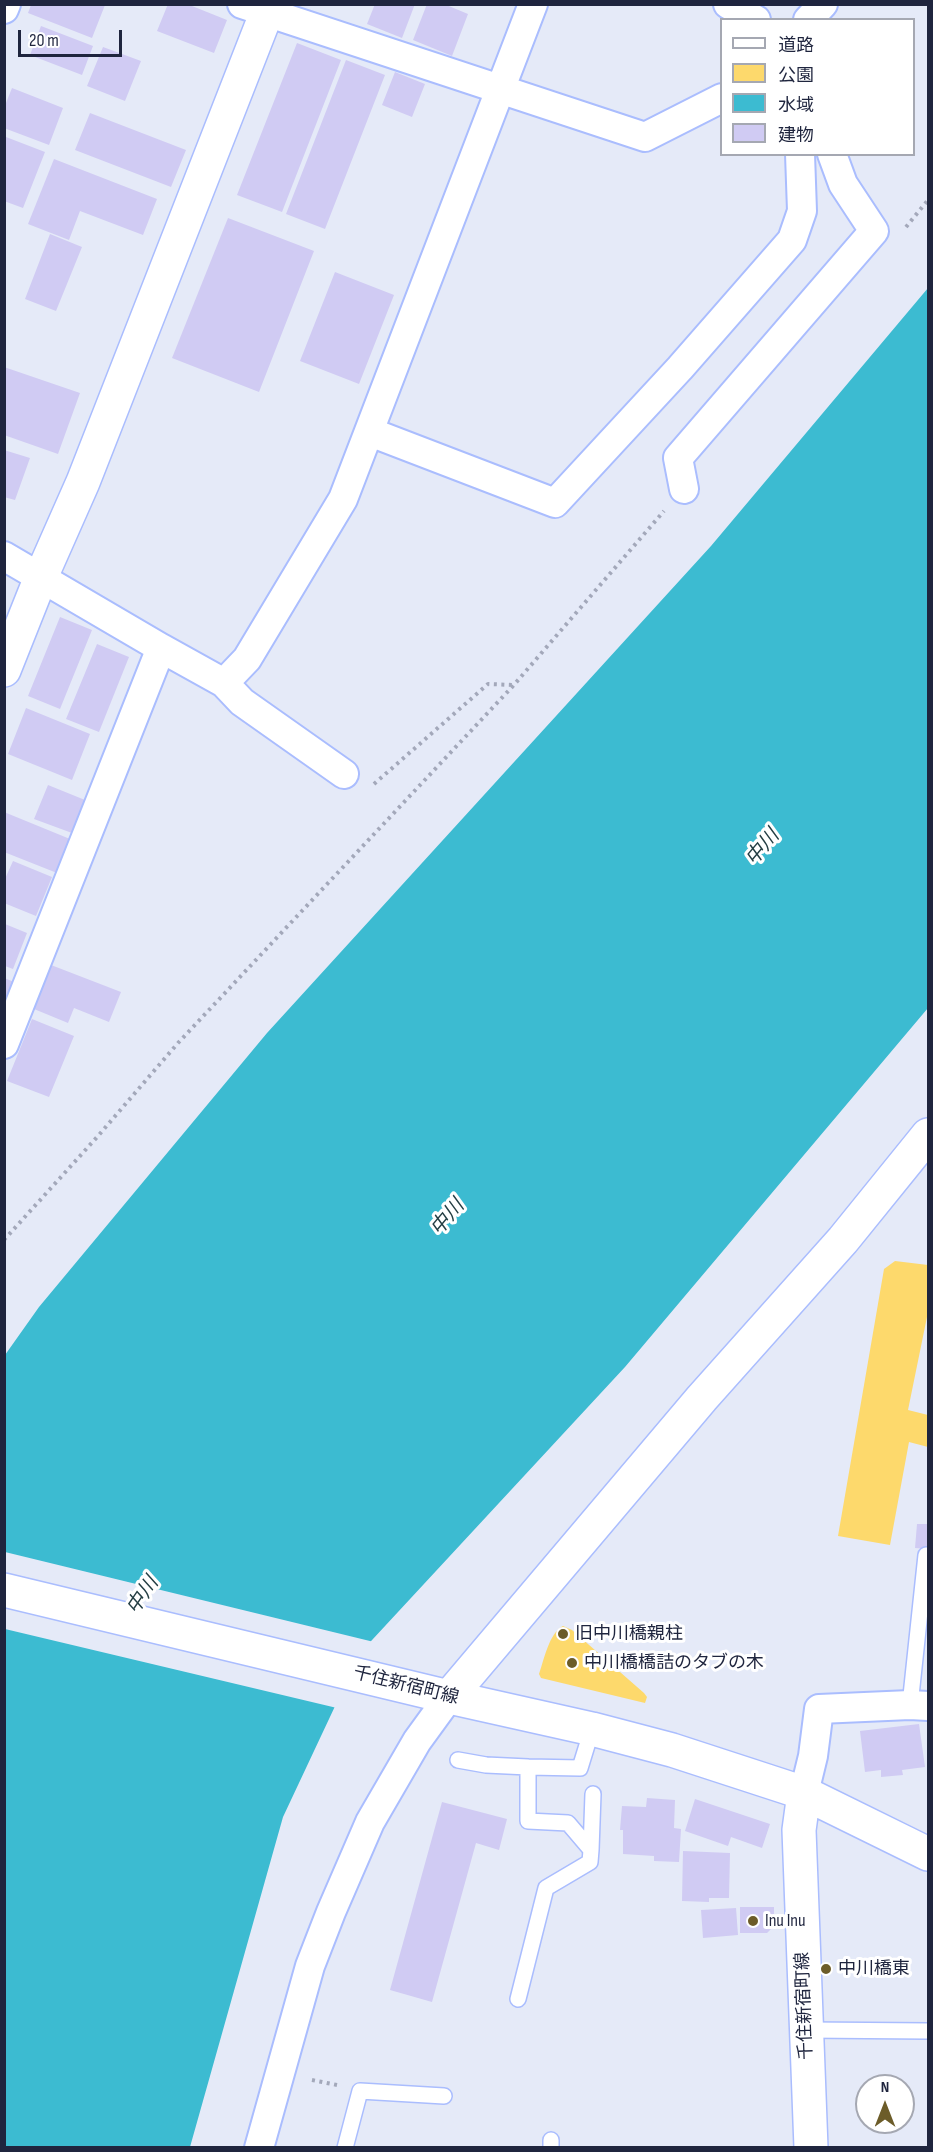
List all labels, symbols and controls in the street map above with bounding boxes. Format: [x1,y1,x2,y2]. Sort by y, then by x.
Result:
scale bar [21,18,124,56]
legend [720,18,915,156]
text: 20 m [29,30,59,51]
text: 道路 [778,35,814,56]
text: 公園 [778,65,814,86]
text: 水域 [778,95,814,116]
text: 建物 [778,125,814,146]
water label: 中川 [741,825,785,871]
water label: 中川 [426,1195,470,1241]
water label: 中川 [122,1573,164,1619]
place label: 旧中川橋親柱 [575,1623,683,1645]
marker: 旧中川橋親柱 [556,1627,570,1641]
place label: 中川橋橋詰のタブの木 [584,1652,764,1674]
marker: 中川橋橋詰のタブの木 [565,1656,579,1670]
street label: 千住新宿町線 [351,1662,461,1710]
place label: Inu Inu [765,1910,806,1932]
marker: Inu Inu [746,1914,760,1928]
street label: 千住新宿町線 [792,1952,818,2060]
place label: 中川橋東 [838,1958,910,1980]
marker: 中川橋東 [819,1962,833,1976]
north arrow [855,2074,915,2134]
text: N [881,2078,889,2097]

